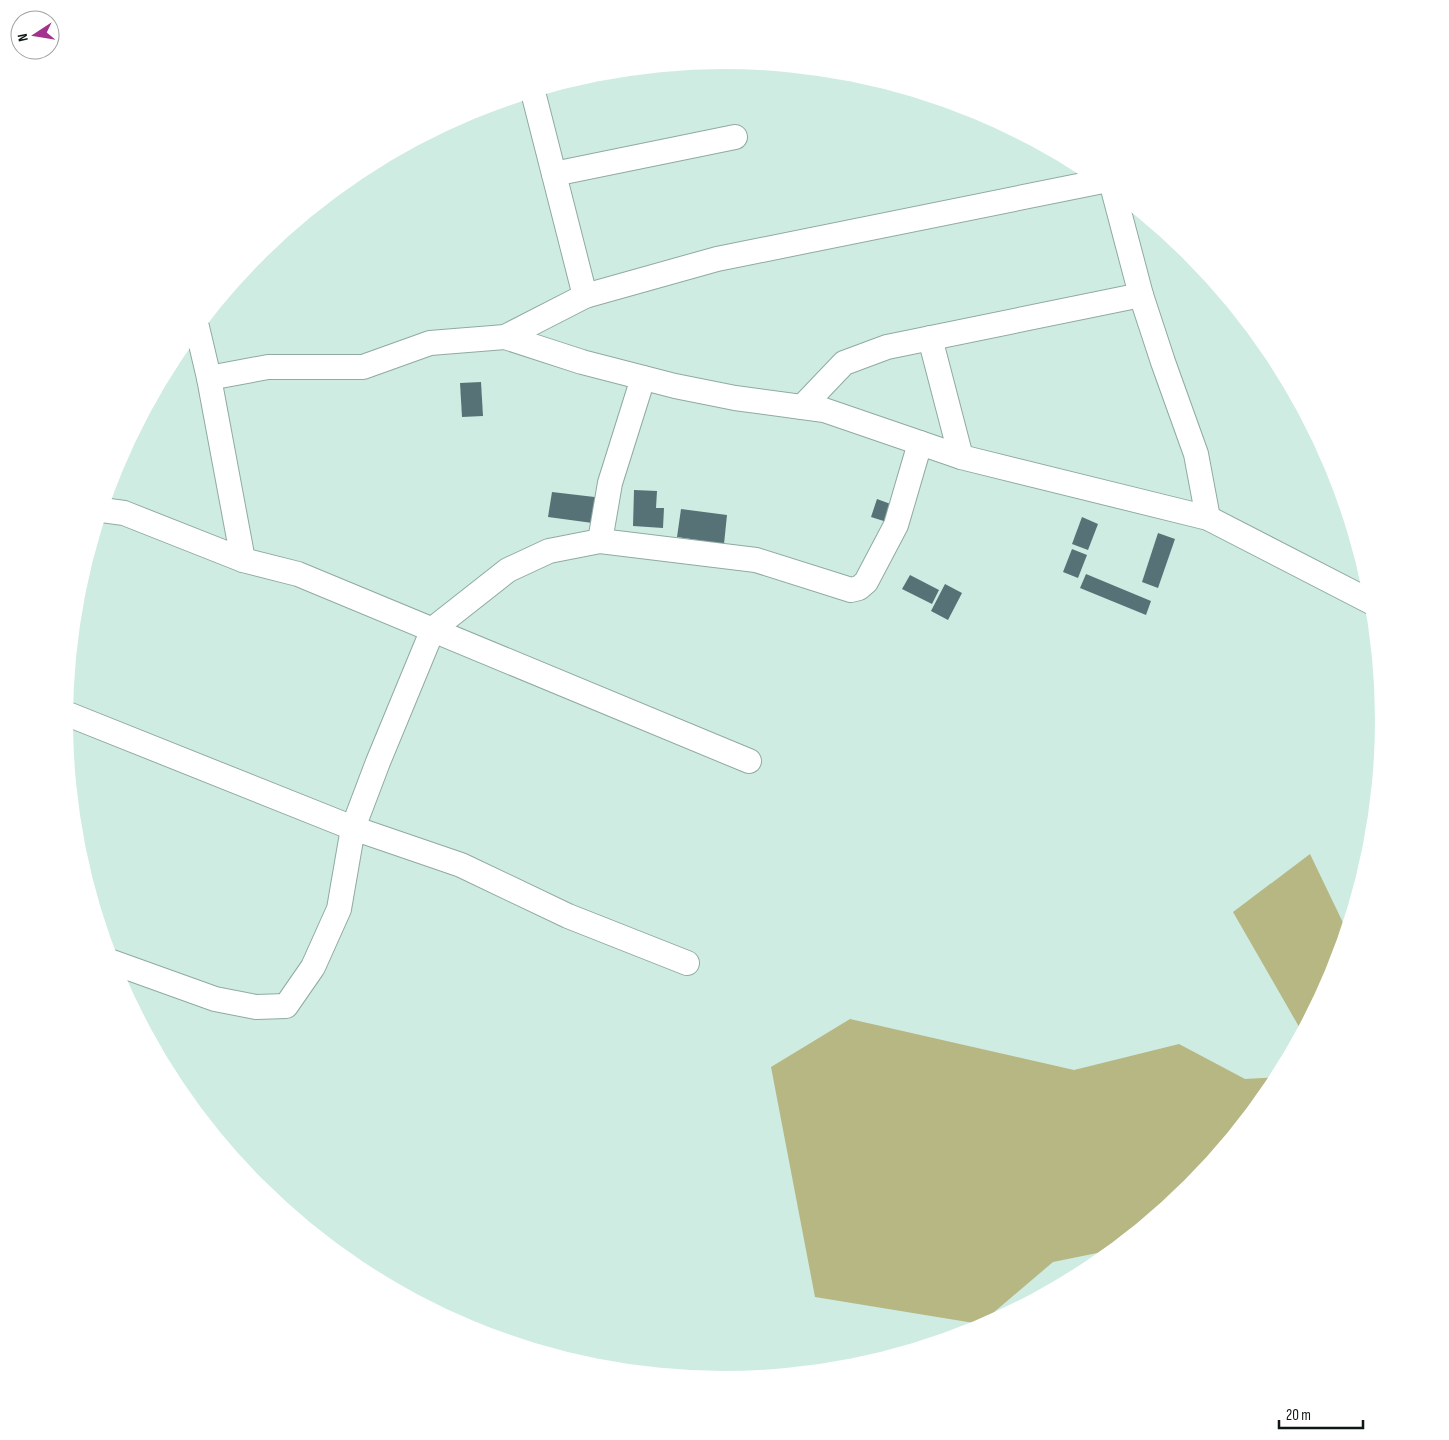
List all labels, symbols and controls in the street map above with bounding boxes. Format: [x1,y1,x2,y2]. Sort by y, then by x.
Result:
north arrow [10,10,60,60]
text: N [14,32,32,43]
scale bar [1279,1398,1363,1430]
text: 20 m [1286,1406,1311,1425]

